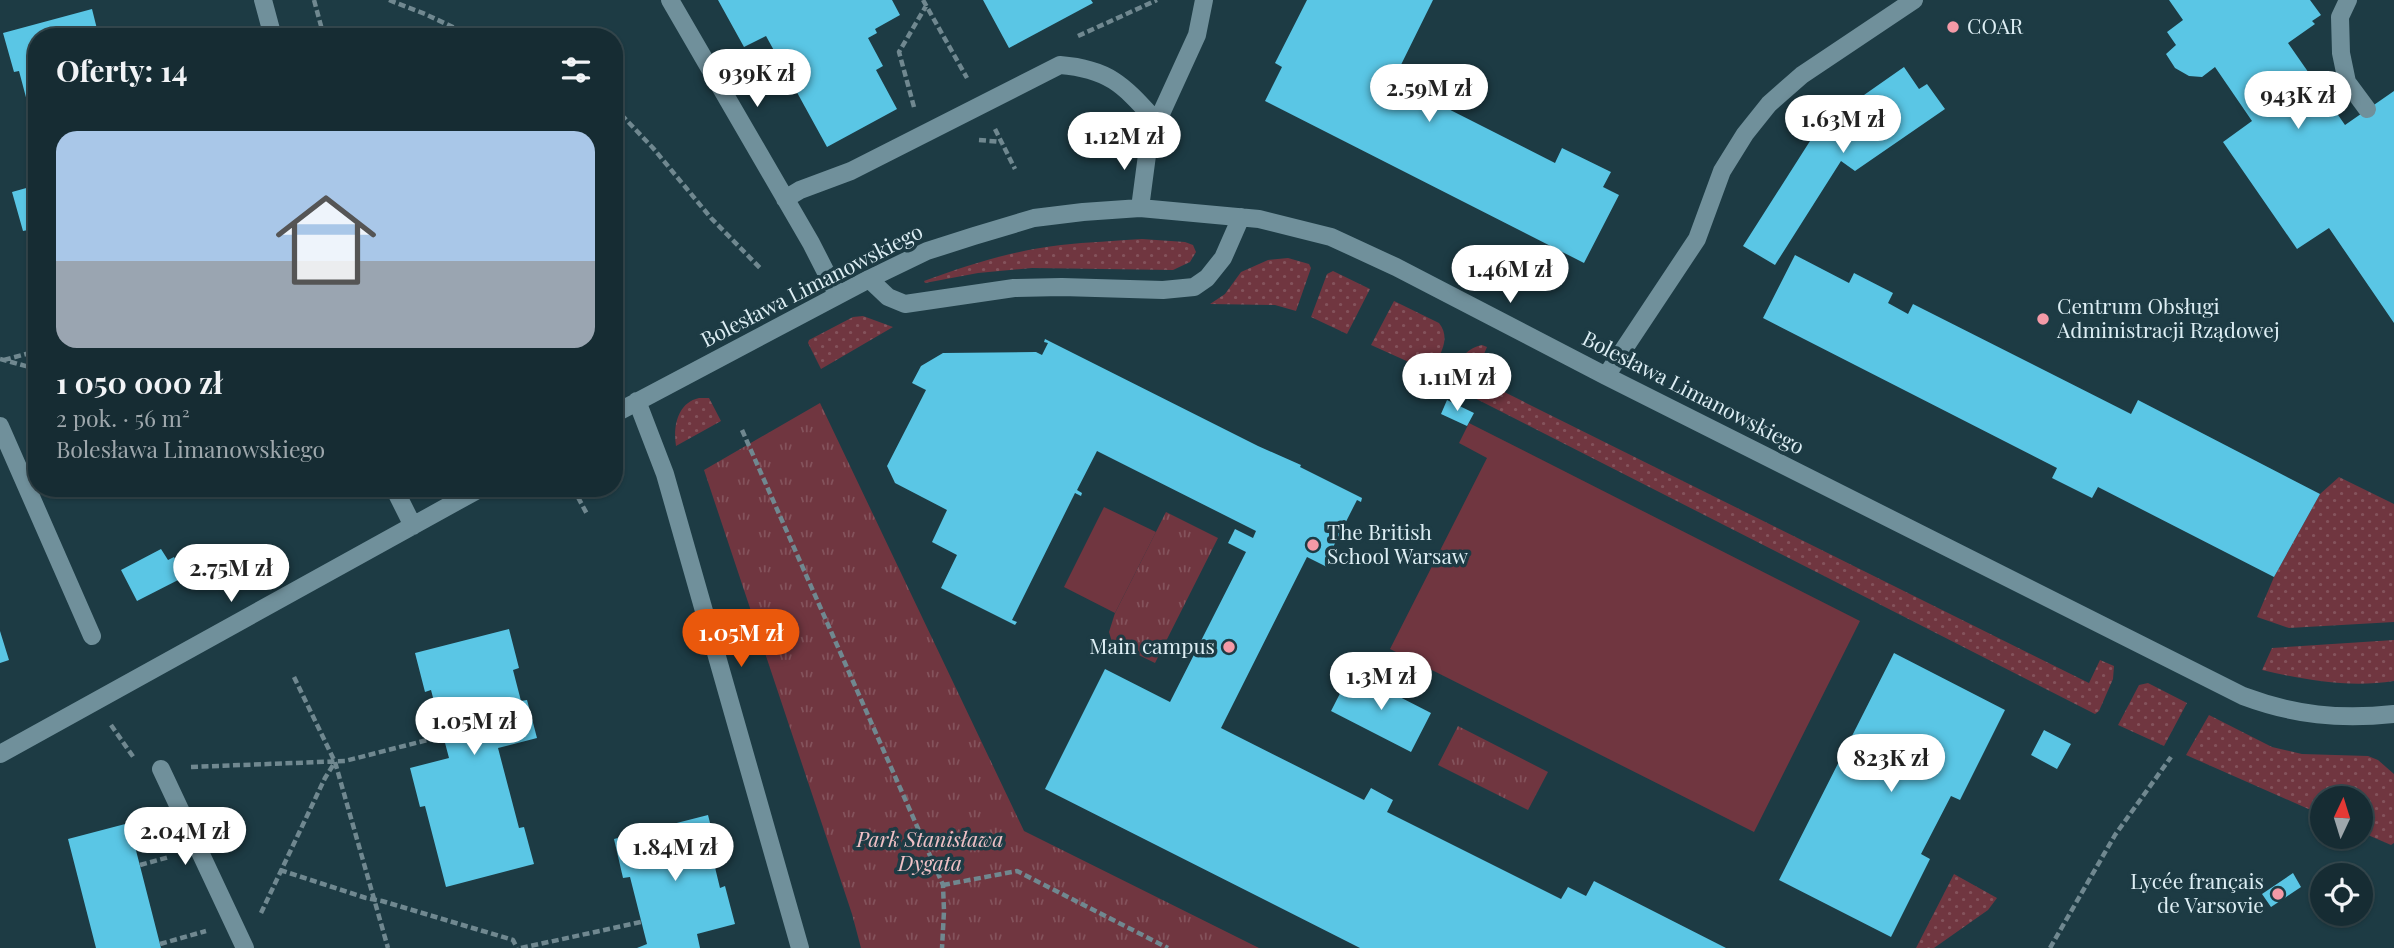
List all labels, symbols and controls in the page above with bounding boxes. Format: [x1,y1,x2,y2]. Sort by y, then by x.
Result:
place label: COAR [1967,11,2023,39]
marker: COAR [1945,19,1961,35]
text: Oferty: 14 [56,50,188,90]
pin: 939K zł [692,50,822,109]
icon: filters [557,51,595,89]
text: 939K zł [719,56,795,87]
pin: 2.59M zł [1357,64,1501,124]
text: 2.59M zł [1386,71,1472,102]
pin: 943K zł [2233,72,2363,131]
text: 943K zł [2260,78,2336,109]
pin: 1.63M zł [1771,96,1915,155]
text: 1.63M zł [1801,102,1885,133]
pin: 1.12M zł [1052,113,1196,172]
text: 1.12M zł [1084,119,1164,150]
icon: home [263,177,389,303]
street label: Bolesława Limanowskiego [695,216,927,352]
pin: 1.46M zł [1438,246,1582,305]
text: 1.46M zł [1468,252,1552,283]
place label: Centrum Obsługi Administracji Rządowej [2056,291,2280,343]
marker: Centrum Obsługi Administracji Rządowej [2035,311,2051,327]
street label: Bolesława Limanowskiego [1578,323,1810,459]
pin: 1.11M zł [1385,354,1529,413]
text: 1.11M zł [1418,360,1496,391]
text: 1 050 000 zł [56,362,223,402]
text: 2 pok. · 56 m² [56,402,190,433]
text: Bolesława Limanowskiego [56,433,325,464]
place label: The British School Warsaw [1327,517,1469,569]
marker: The British School Warsaw [1305,537,1321,553]
pin: 2.75M zł [159,544,303,604]
text: 2.75M zł [189,551,273,582]
pin: 1.05M zł [669,610,813,669]
text: 1.05M zł [698,616,784,647]
place label: Main campus [1089,631,1215,659]
marker: Main campus [1221,639,1237,655]
pin: 1.3M zł [1316,652,1446,712]
text: 1.3M zł [1346,659,1416,690]
pin: 1.05M zł [402,698,546,757]
text: 1.05M zł [431,704,517,735]
pin: 823K zł [1826,734,1956,794]
text: 823K zł [1853,741,1929,772]
north arrow [2310,786,2373,849]
map controls [2310,786,2373,926]
pin: 2.04M zł [113,808,257,867]
text: 2.04M zł [140,814,230,845]
pin: 1.84M zł [603,824,747,883]
park label: Park Stanisława Dygata [855,824,1004,876]
text: 1.84M zł [633,830,717,861]
button: locate [2310,863,2373,926]
place label: Lycée français de Varsovie [2130,866,2264,918]
marker: Lycée français de Varsovie [2270,886,2286,902]

